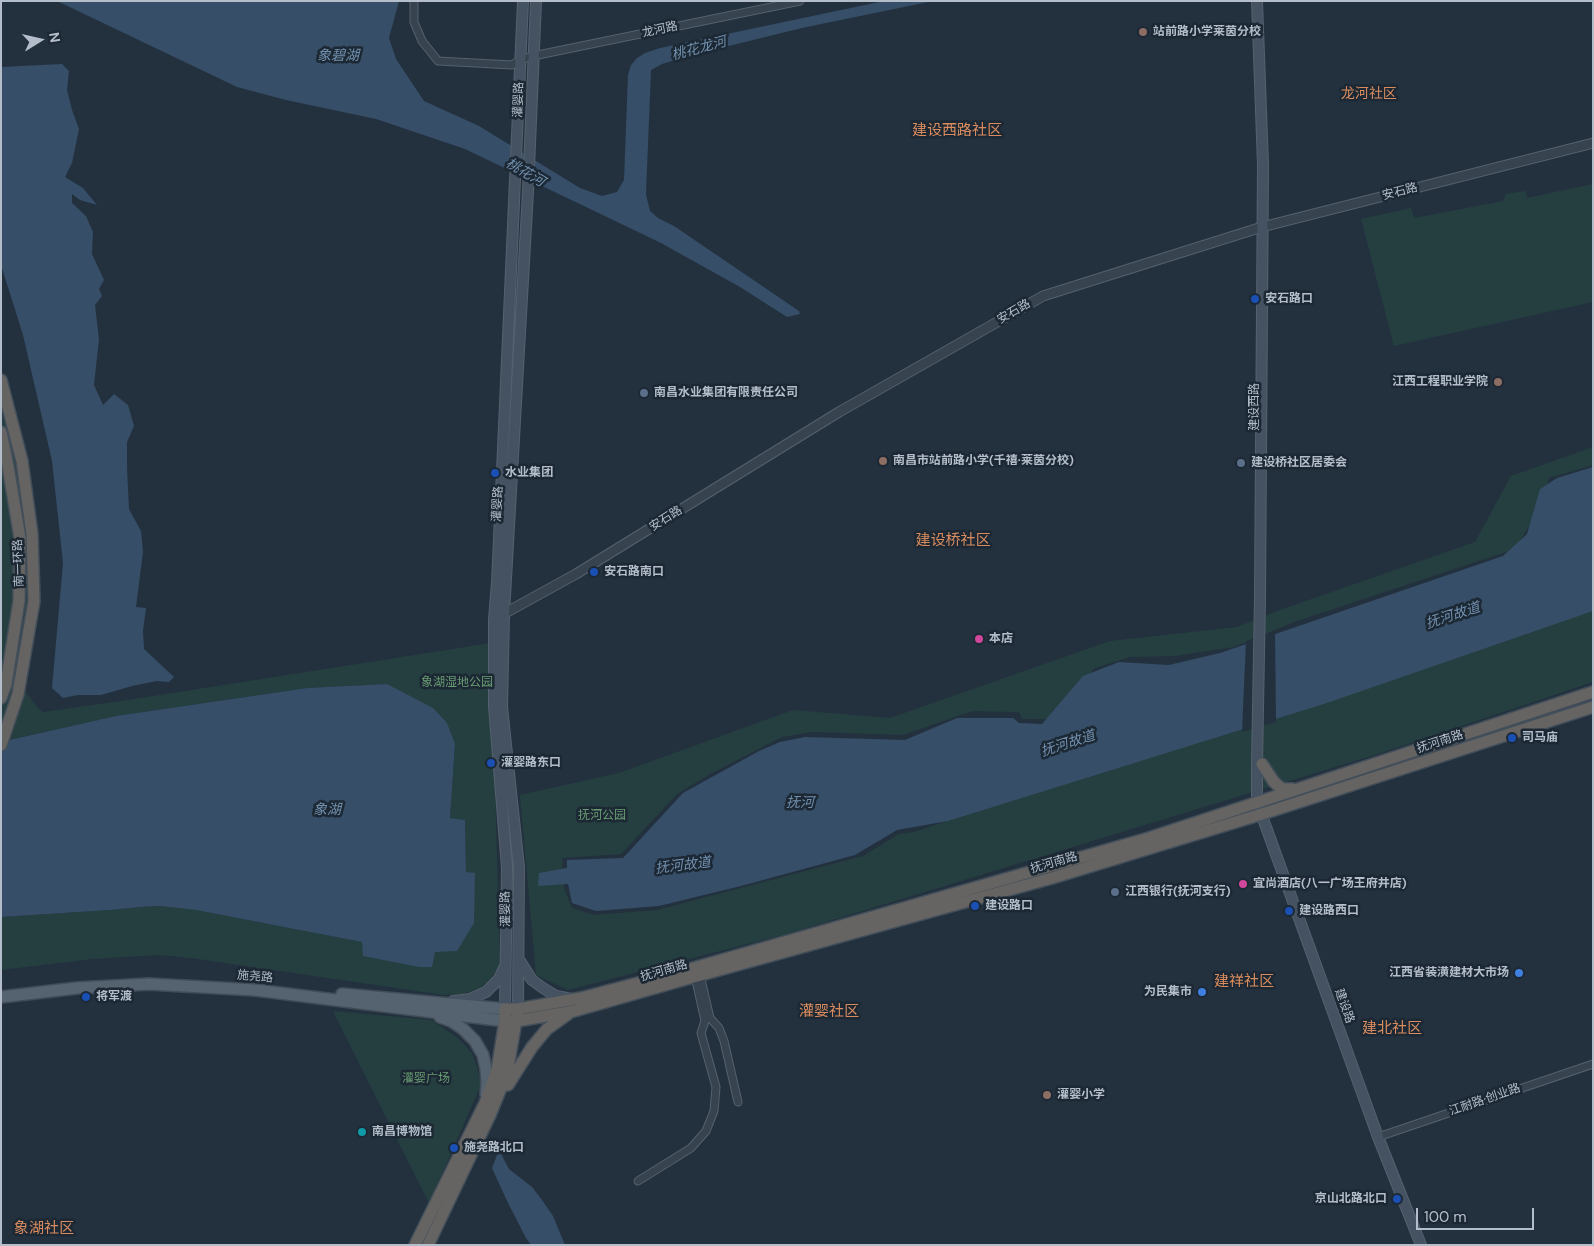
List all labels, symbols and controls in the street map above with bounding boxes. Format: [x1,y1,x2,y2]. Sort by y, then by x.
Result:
north arrow [15,15,65,65]
street label: 龙河路 [641,19,679,41]
place label: 站前路小学莱茵分校 [1153,25,1261,39]
marker: 站前路小学莱茵分校 [1137,26,1149,38]
text: N [45,31,65,44]
water label: 桃花龙河 [670,34,728,64]
water label: 象碧湖 [317,48,359,64]
street label: 灌婴路 [511,82,527,118]
district label: 龙河社区 [1341,86,1397,102]
district label: 建设西路社区 [912,122,1002,140]
water label: 桃花河 [503,155,547,191]
street label: 安石路 [1381,181,1419,203]
place label: 安石路口 [1265,292,1313,306]
marker: 安石路口 [1249,293,1261,305]
street label: 安石路 [995,297,1033,327]
place label: 江西工程职业学院 [1392,375,1488,389]
marker: 江西工程职业学院 [1492,376,1504,388]
street label: 建设西路 [1248,383,1262,431]
place label: 南昌水业集团有限责任公司 [654,386,798,400]
marker: 南昌水业集团有限责任公司 [638,387,650,399]
place label: 南昌市站前路小学(千禧·莱茵分校) [893,454,1074,468]
marker: 南昌市站前路小学(千禧·莱茵分校) [877,455,889,467]
place label: 建设桥社区居委会 [1251,456,1347,470]
marker: 建设桥社区居委会 [1235,457,1247,469]
place label: 水业集团 [505,466,553,480]
marker: 水业集团 [489,467,501,479]
street label: 灌婴路 [490,486,506,522]
street label: 安石路 [647,503,685,535]
district label: 建设桥社区 [916,532,990,550]
street label: 南一环路 [11,539,27,587]
place label: 安石路南口 [604,565,664,579]
marker: 安石路南口 [588,566,600,578]
water label: 抚河故道 [1424,599,1482,633]
place label: 本店 [989,632,1013,646]
marker: 本店 [973,633,985,645]
park label: 象湖湿地公园 [421,676,493,690]
water label: 抚河故道 [1039,727,1097,761]
street label: 抚河南路 [1415,728,1465,756]
place label: 司马庙 [1522,731,1558,745]
marker: 司马庙 [1506,732,1518,744]
place label: 灌婴路东口 [501,756,561,770]
marker: 灌婴路东口 [485,757,497,769]
water label: 抚河 [786,795,814,811]
water label: 象湖 [313,802,341,818]
park label: 抚河公园 [578,809,626,823]
street label: 抚河南路 [1029,849,1079,877]
water label: 抚河故道 [654,854,712,878]
place label: 宜尚酒店(八一广场王府井店) [1253,877,1407,891]
marker: 宜尚酒店(八一广场王府井店) [1237,878,1249,890]
place label: 江西银行(抚河支行) [1125,885,1231,899]
marker: 江西银行(抚河支行) [1109,886,1121,898]
street label: 灌婴路 [498,891,514,927]
place label: 建设路口 [985,899,1033,913]
marker: 建设路口 [969,900,981,912]
place label: 建设路西口 [1299,904,1359,918]
marker: 建设路西口 [1283,905,1295,917]
street label: 抚河南路 [639,957,689,985]
place label: 江西省装潢建材大市场 [1389,966,1509,980]
marker: 江西省装潢建材大市场 [1513,967,1525,979]
street label: 施尧路 [236,968,274,986]
district label: 建祥社区 [1214,973,1274,991]
place label: 为民集市 [1144,985,1192,999]
marker: 为民集市 [1196,986,1208,998]
street label: 建设路 [1331,987,1357,1025]
place label: 将军渡 [96,990,132,1004]
marker: 将军渡 [80,991,92,1003]
district label: 灌婴社区 [799,1003,859,1021]
district label: 建北社区 [1362,1020,1422,1038]
park label: 灌婴广场 [402,1072,450,1086]
street label: 江耐路·创业路 [1447,1081,1523,1119]
place label: 灌婴小学 [1057,1088,1105,1102]
marker: 灌婴小学 [1041,1089,1053,1101]
place label: 南昌博物馆 [372,1125,432,1139]
marker: 南昌博物馆 [356,1126,368,1138]
place label: 施尧路北口 [464,1141,524,1155]
marker: 施尧路北口 [448,1142,460,1154]
place label: 京山北路北口 [1315,1192,1387,1206]
marker: 京山北路北口 [1391,1193,1403,1205]
scale bar [1419,1198,1536,1230]
text: 100 m [1424,1207,1467,1227]
district label: 象湖社区 [14,1220,74,1238]

